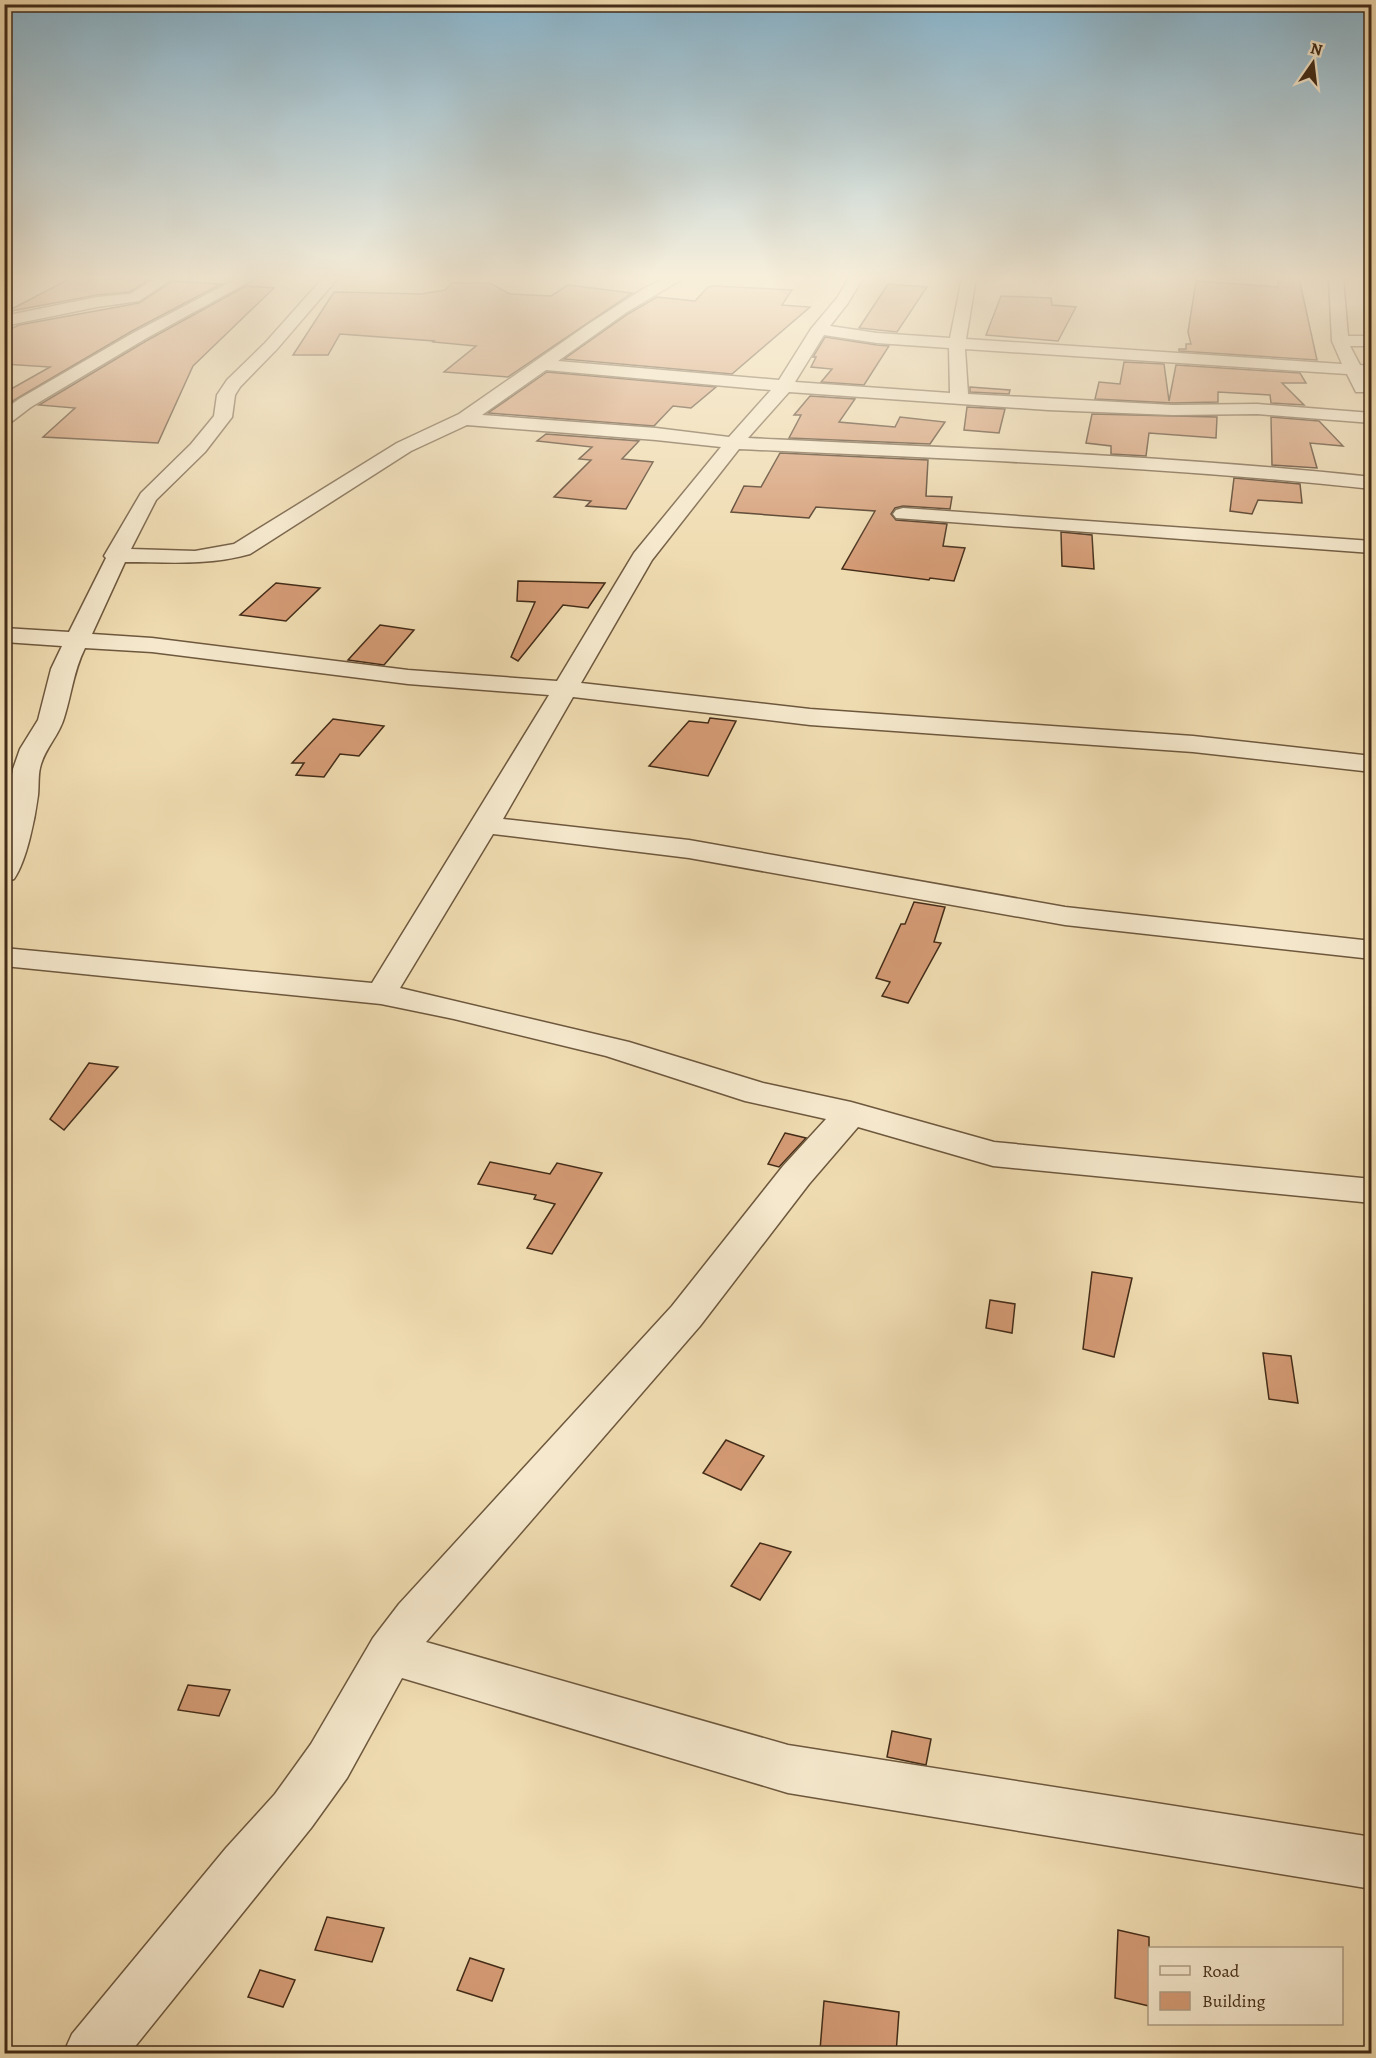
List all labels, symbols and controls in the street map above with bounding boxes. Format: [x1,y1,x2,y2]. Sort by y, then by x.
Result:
north arrow [1283,33,1343,93]
text: N [1308,37,1325,62]
legend [1148,1947,1343,2025]
text: Road [1202,1959,1240,1983]
text: Building [1202,1989,1266,2013]

